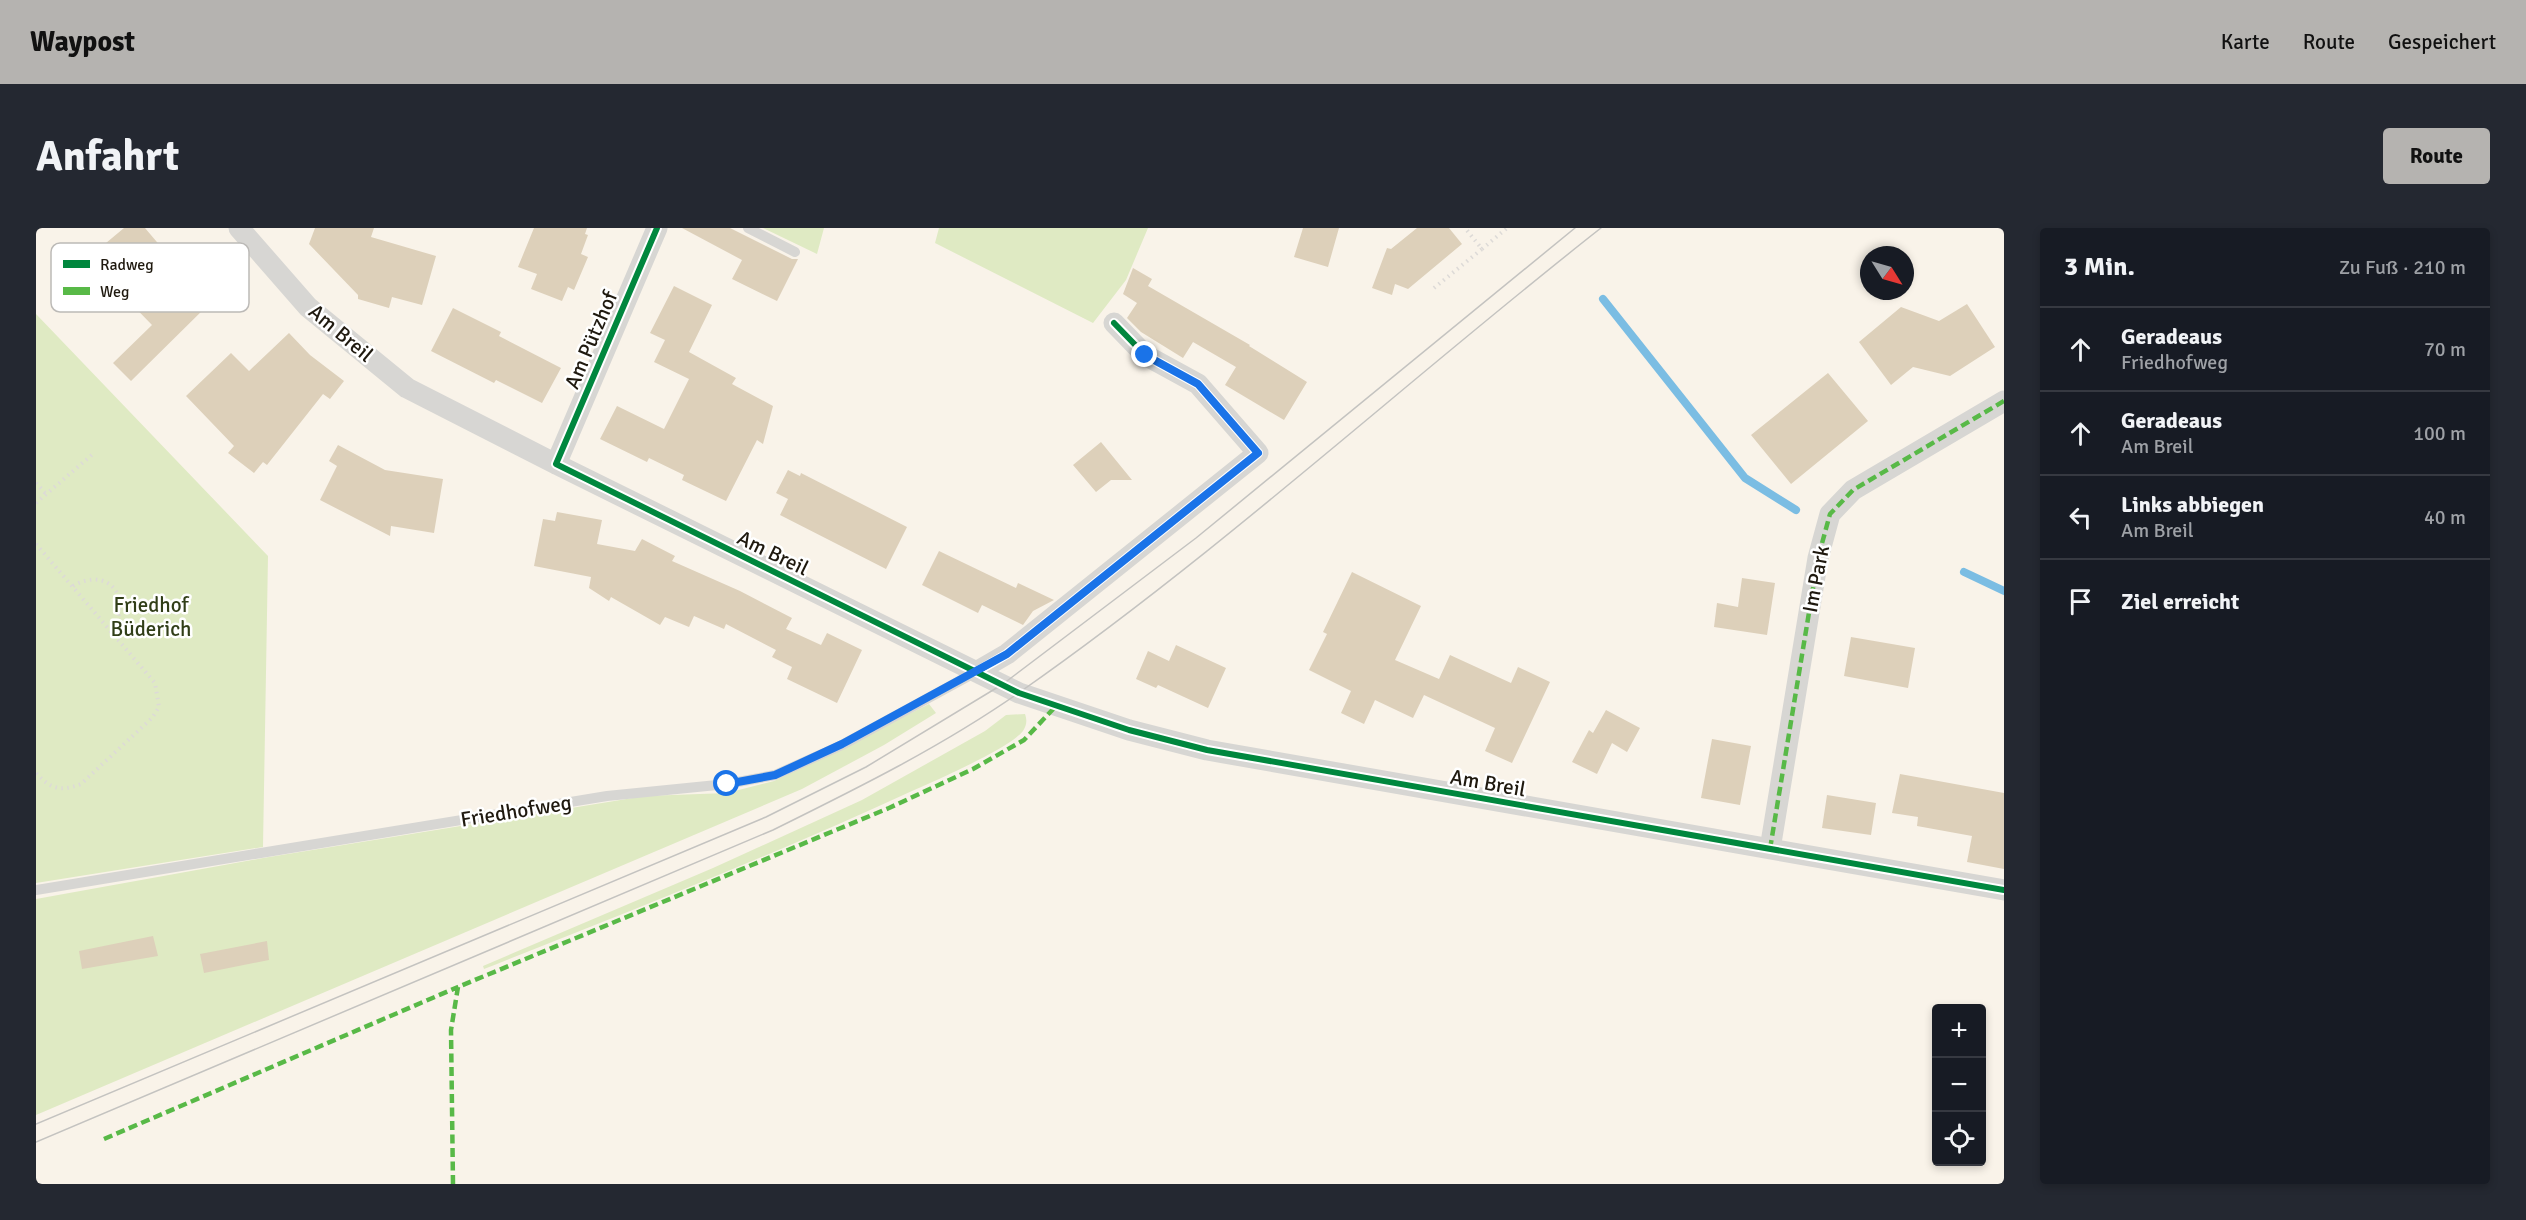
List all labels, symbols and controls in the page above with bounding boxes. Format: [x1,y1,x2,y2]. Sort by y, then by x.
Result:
text: Waypost [30,25,135,59]
text: Karte [2221,29,2270,55]
text: Route [2303,29,2355,55]
text: Gespeichert [2388,29,2496,55]
button: Route [2383,128,2490,184]
text: Anfahrt [36,131,179,182]
legend [51,243,249,312]
north arrow [1860,246,1914,300]
text: 3 Min. [2064,251,2135,283]
text: Radweg [100,255,154,275]
text: Zu Fuß · 210 m [2339,255,2466,280]
text: Weg [100,282,129,302]
street label: Am Pützhof [559,286,624,393]
street label: Am Breil [303,299,379,367]
text: Geradeaus [2121,323,2222,350]
icon: ahead [2064,333,2097,366]
text: 70 m [2424,337,2466,362]
route end [1131,341,1157,367]
text: Friedhofweg [2121,350,2228,375]
text: Geradeaus [2121,407,2222,434]
icon: ahead [2064,417,2097,450]
text: 100 m [2413,421,2466,446]
text: Am Breil [2121,434,2194,459]
text: Links abbiegen [2121,491,2264,518]
icon: left [2064,501,2097,534]
text: 40 m [2424,505,2466,530]
text: Am Breil [2121,518,2194,543]
street label: Am Breil [733,525,813,581]
street label: Im Park [1797,543,1835,615]
icon: arrive [2064,585,2097,618]
text: Ziel erreicht [2121,588,2239,615]
park label: Friedhof Büderich [111,592,191,642]
street label: Am Breil [1448,764,1528,802]
route start [713,770,739,796]
street label: Friedhofweg [459,789,573,833]
map controls [1932,1004,1986,1166]
button: + [1932,1004,1986,1058]
button: − [1932,1058,1986,1112]
button: locate [1932,1112,1986,1166]

